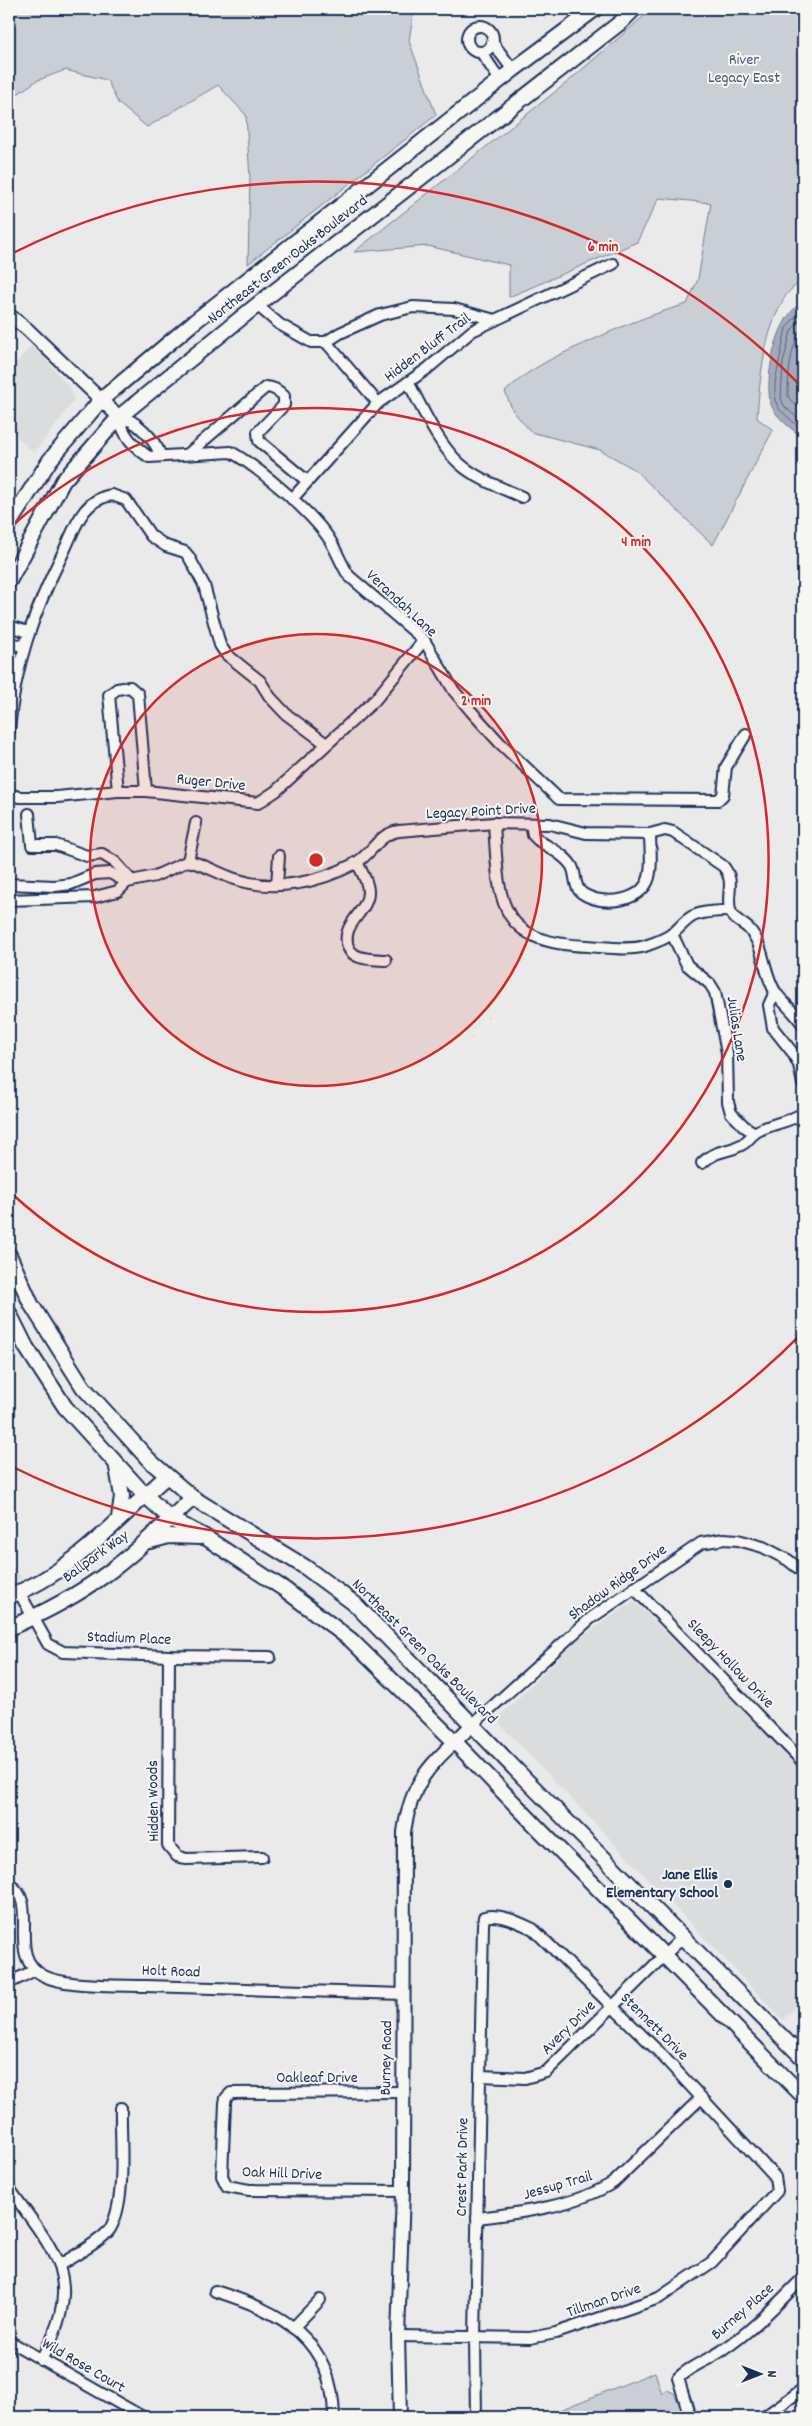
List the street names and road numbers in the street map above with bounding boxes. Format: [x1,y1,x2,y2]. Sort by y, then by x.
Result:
street label: Northeast Green Oaks Boulevard [203,190,373,330]
street label: Hidden Bluff Trail [380,308,476,388]
street label: Verandah Lane [360,565,442,643]
street label: Ruger Drive [175,768,247,798]
street label: Legacy Point Drive [426,798,536,826]
street label: Julias Lane [719,995,753,1063]
street label: Ballpark Way [58,1525,134,1589]
street label: Shadow Ridge Drive [564,1539,672,1627]
street label: Northeast Green Oaks Boulevard [346,1574,502,1730]
street label: Sleepy Hollow Drive [681,1614,779,1714]
street label: Stadium Place [86,1626,172,1652]
street label: Hidden Woods [142,1760,166,1842]
street label: Holt Road [141,1959,201,1985]
street label: Stennett Drive [615,1988,693,2066]
street label: Avery Drive [536,1995,602,2061]
street label: Burney Road [375,2020,399,2096]
street label: Oakleaf Drive [276,2067,358,2090]
street label: Crest Park Drive [451,2117,475,2217]
street label: Oak Hill Drive [242,2161,322,2187]
street label: Jessup Trail [521,2165,595,2207]
street label: Tillman Drive [564,2278,644,2324]
street label: Burney Place [706,2278,780,2346]
street label: Wild Rose Court [37,2333,129,2399]

